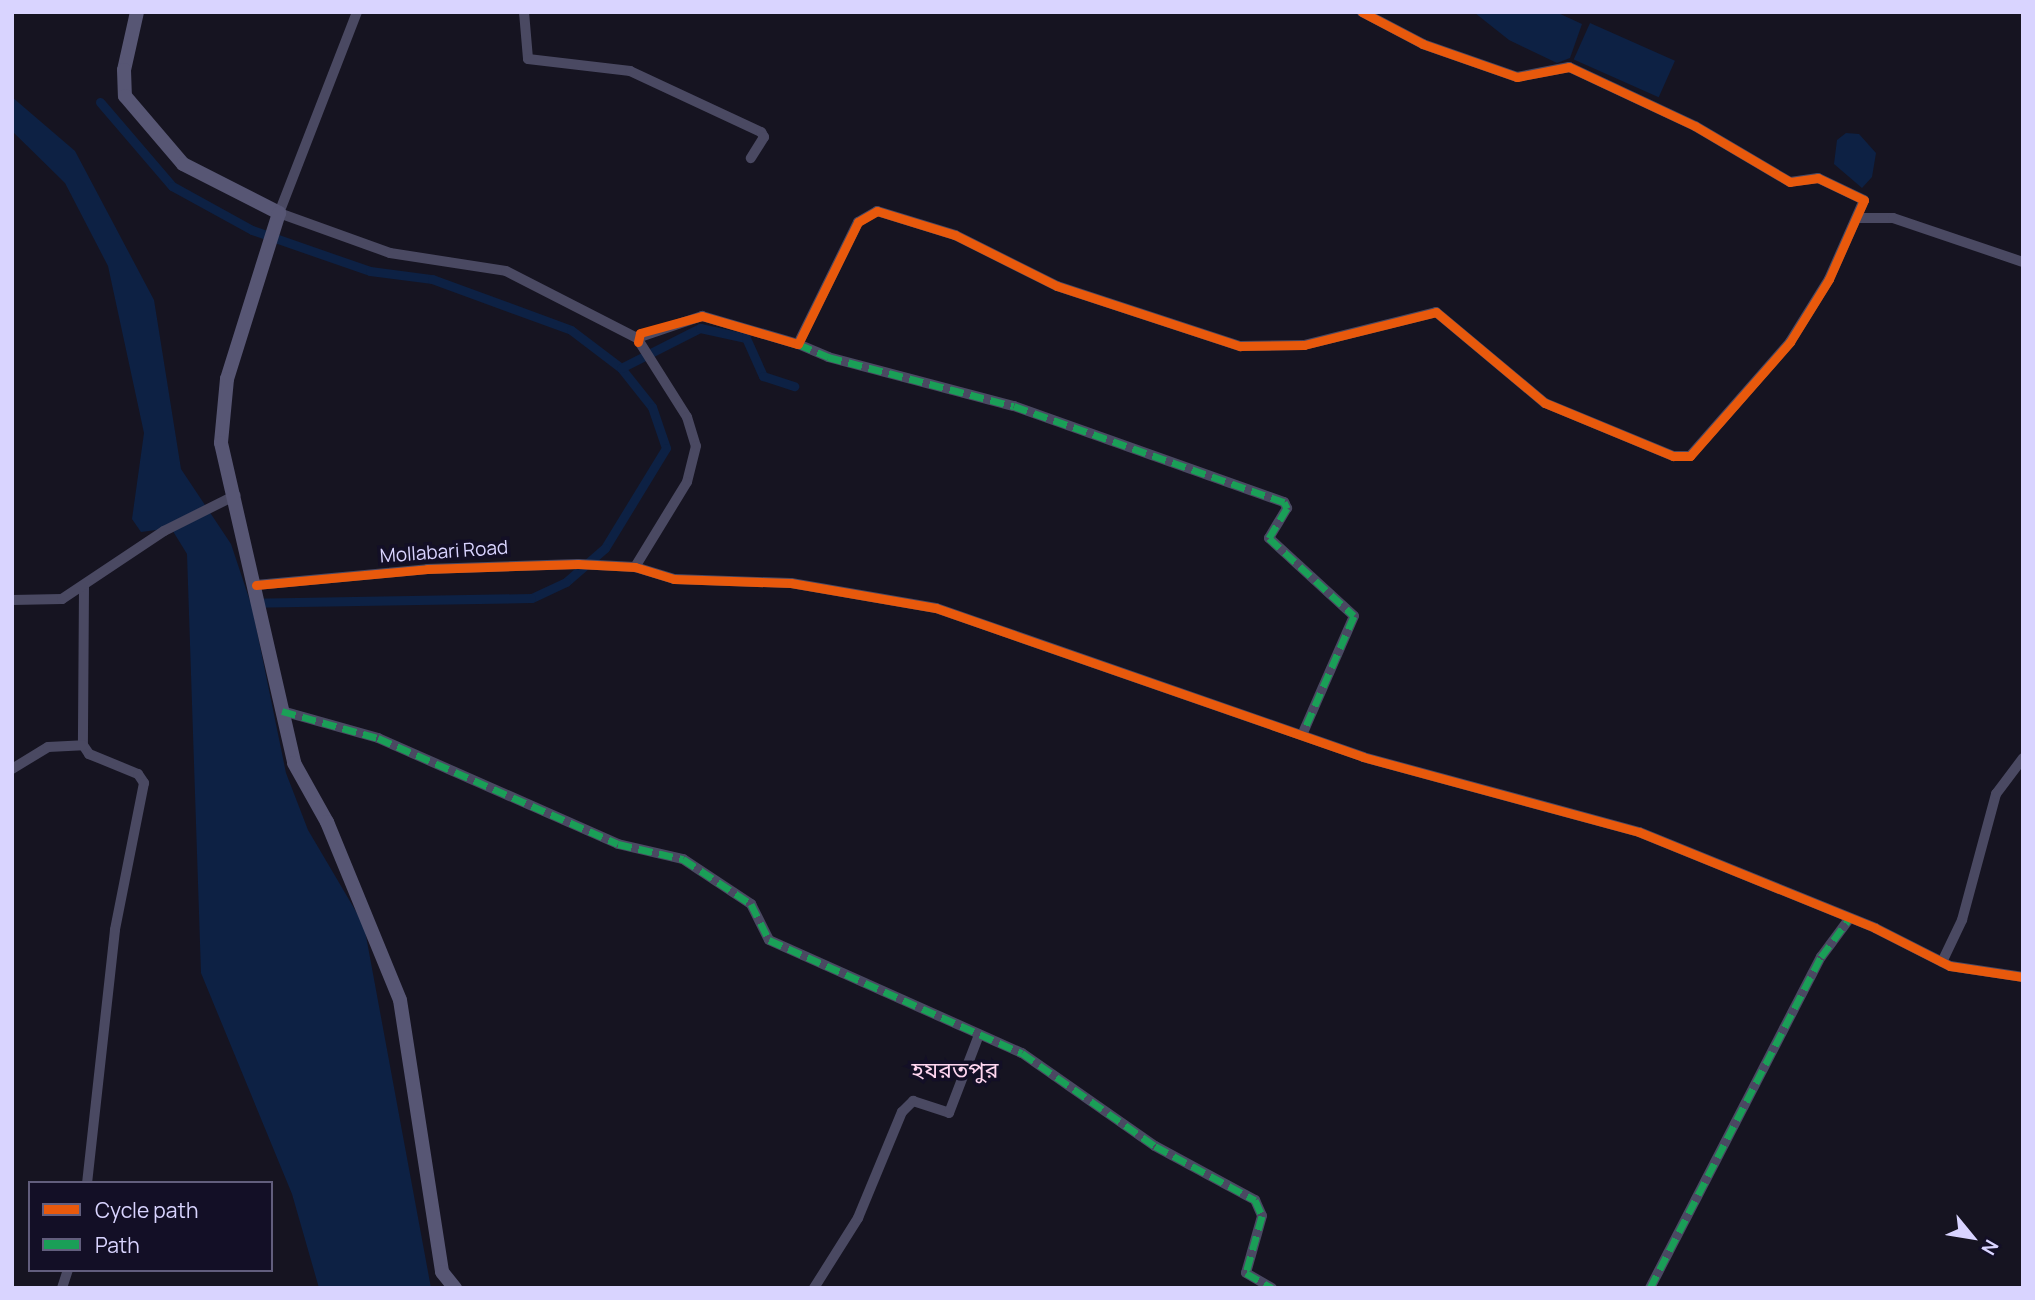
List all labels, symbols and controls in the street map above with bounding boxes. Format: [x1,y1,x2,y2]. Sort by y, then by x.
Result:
street label: Mollabari Road [379,536,509,568]
district label: হযরতপুর [912,1055,998,1083]
legend [28,1181,273,1272]
text: Cycle path [95,1196,198,1224]
north arrow [1937,1202,2007,1272]
text: Path [95,1231,140,1259]
text: N [1976,1235,2005,1260]

